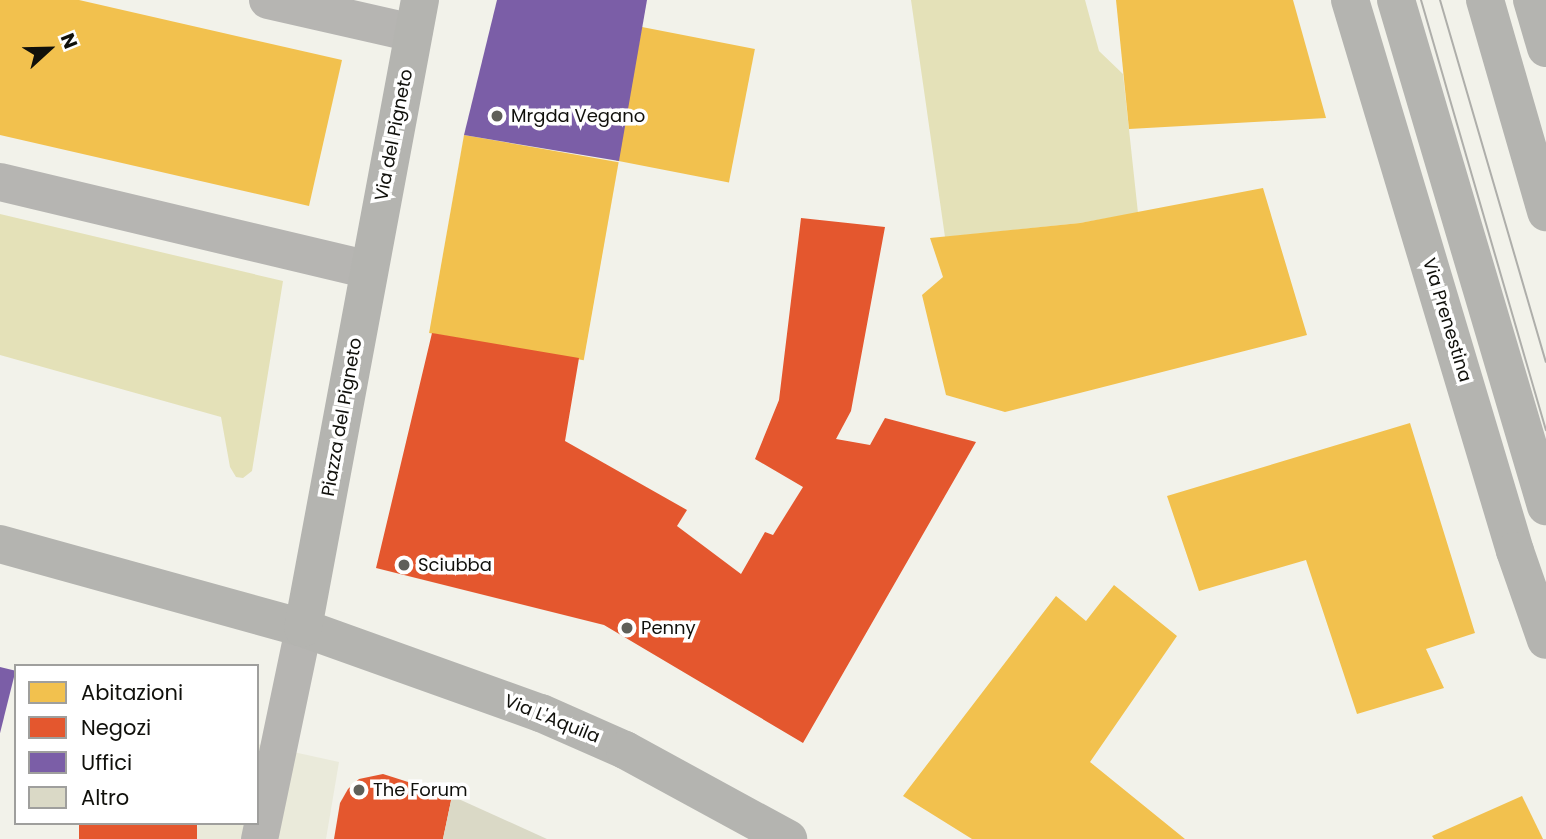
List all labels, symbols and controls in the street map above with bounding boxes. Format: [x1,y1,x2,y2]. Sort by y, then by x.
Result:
north arrow [14,14,84,84]
text: N [54,29,84,53]
street label: Via del Pigneto [371,67,417,203]
place label: Mrgda Vegano [511,105,645,127]
marker: Mrgda Vegano [489,108,505,124]
street label: Via Prenestina [1418,255,1476,385]
street label: Piazza del Pigneto [317,336,367,498]
place label: Sciubba [418,554,492,576]
marker: Sciubba [396,557,412,573]
place label: Penny [641,617,696,639]
marker: Penny [619,620,635,636]
legend [14,664,259,825]
text: Abitazioni [81,678,183,707]
street label: Via L'Aquila [501,690,603,748]
text: Negozi [81,713,151,742]
text: Uffici [81,748,132,777]
place label: The Forum [373,779,468,801]
marker: The Forum [351,782,367,798]
text: Altro [81,783,129,812]

